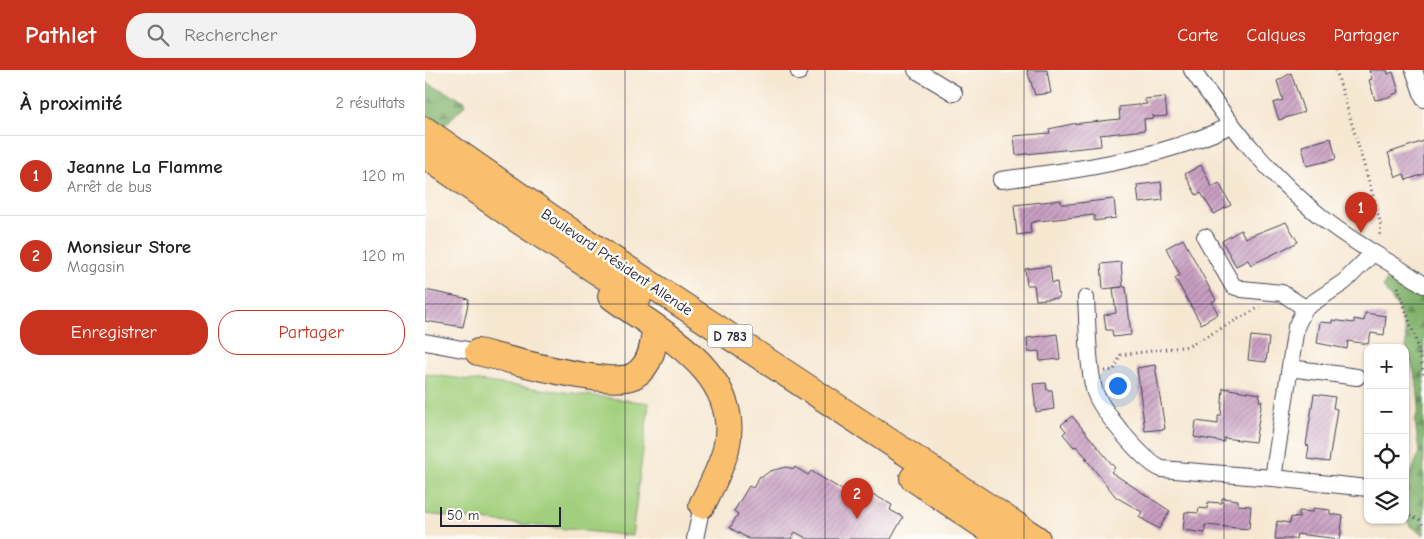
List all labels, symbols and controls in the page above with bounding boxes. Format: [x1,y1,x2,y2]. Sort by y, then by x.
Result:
search box [126,13,476,58]
text: Pathlet [25,21,96,49]
icon: search [144,21,172,49]
text: Rechercher [184,24,277,46]
text: Carte [1177,25,1218,46]
text: Calques [1246,25,1306,46]
text: Partager [1334,25,1399,46]
text: À proximité [20,91,122,115]
text: 2 résultats [335,94,405,112]
text: Jeanne La Flamme [67,156,223,178]
text: 1 [33,167,39,185]
text: 120 m [362,167,405,185]
text: Arrêt de bus [67,178,152,196]
pin: 1 [1345,192,1377,233]
street label: Boulevard Président Allende [538,205,696,320]
text: Monsieur Store [67,236,191,258]
text: 2 [32,247,40,265]
text: 120 m [362,247,405,265]
text: Magasin [67,258,125,276]
button: Enregistrer [20,310,208,355]
button: Partager [218,310,405,355]
road number: D 783 [707,325,753,348]
map controls [1364,344,1409,524]
button: + [1364,344,1409,389]
your location [1105,373,1131,399]
button: − [1364,389,1409,434]
button: locate [1364,434,1409,479]
pin: 2 [841,478,873,519]
button: layers [1364,479,1409,524]
scale bar [440,504,561,527]
text: 50 m [447,507,479,524]

